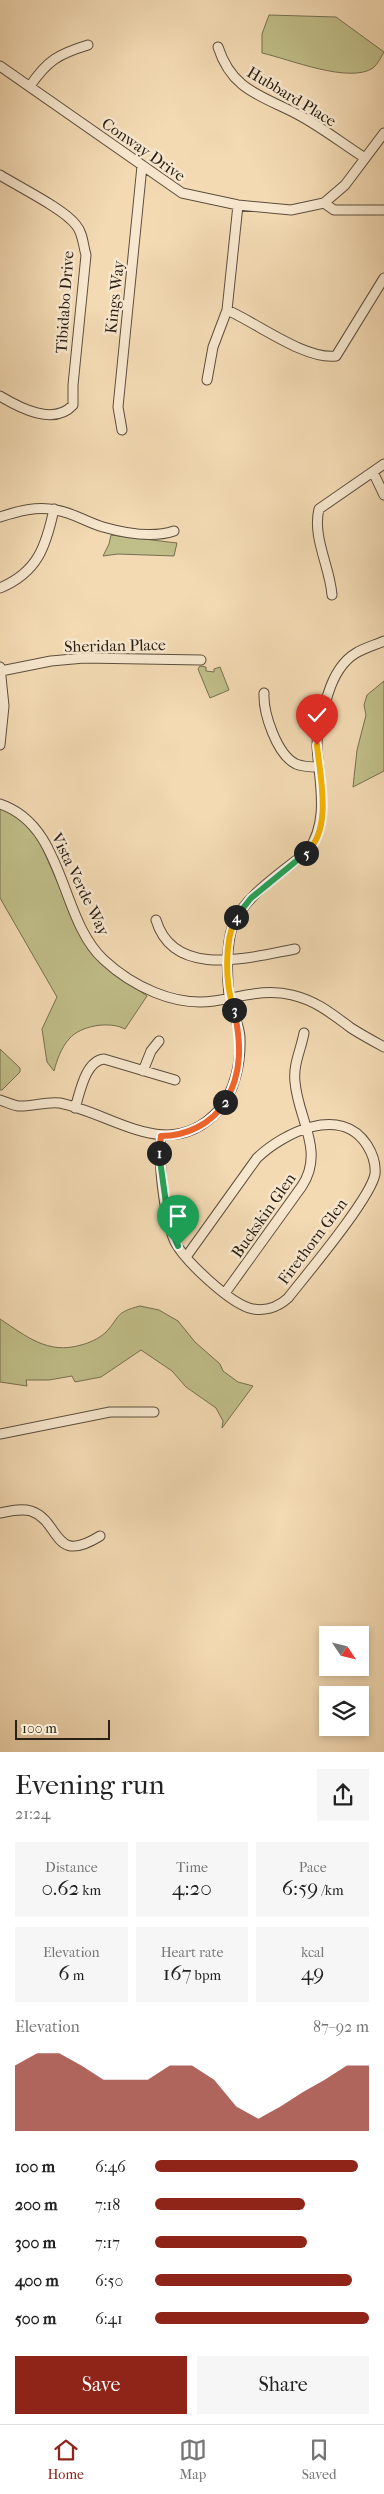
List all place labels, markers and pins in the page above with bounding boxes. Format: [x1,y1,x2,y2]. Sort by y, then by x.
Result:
pin [296,694,338,745]
pin: 5 [294,840,318,866]
pin: 4 [224,904,248,930]
pin: 3 [222,998,246,1022]
pin: 2 [212,1090,238,1114]
pin: 1 [146,1140,172,1166]
pin [157,1195,199,1246]

